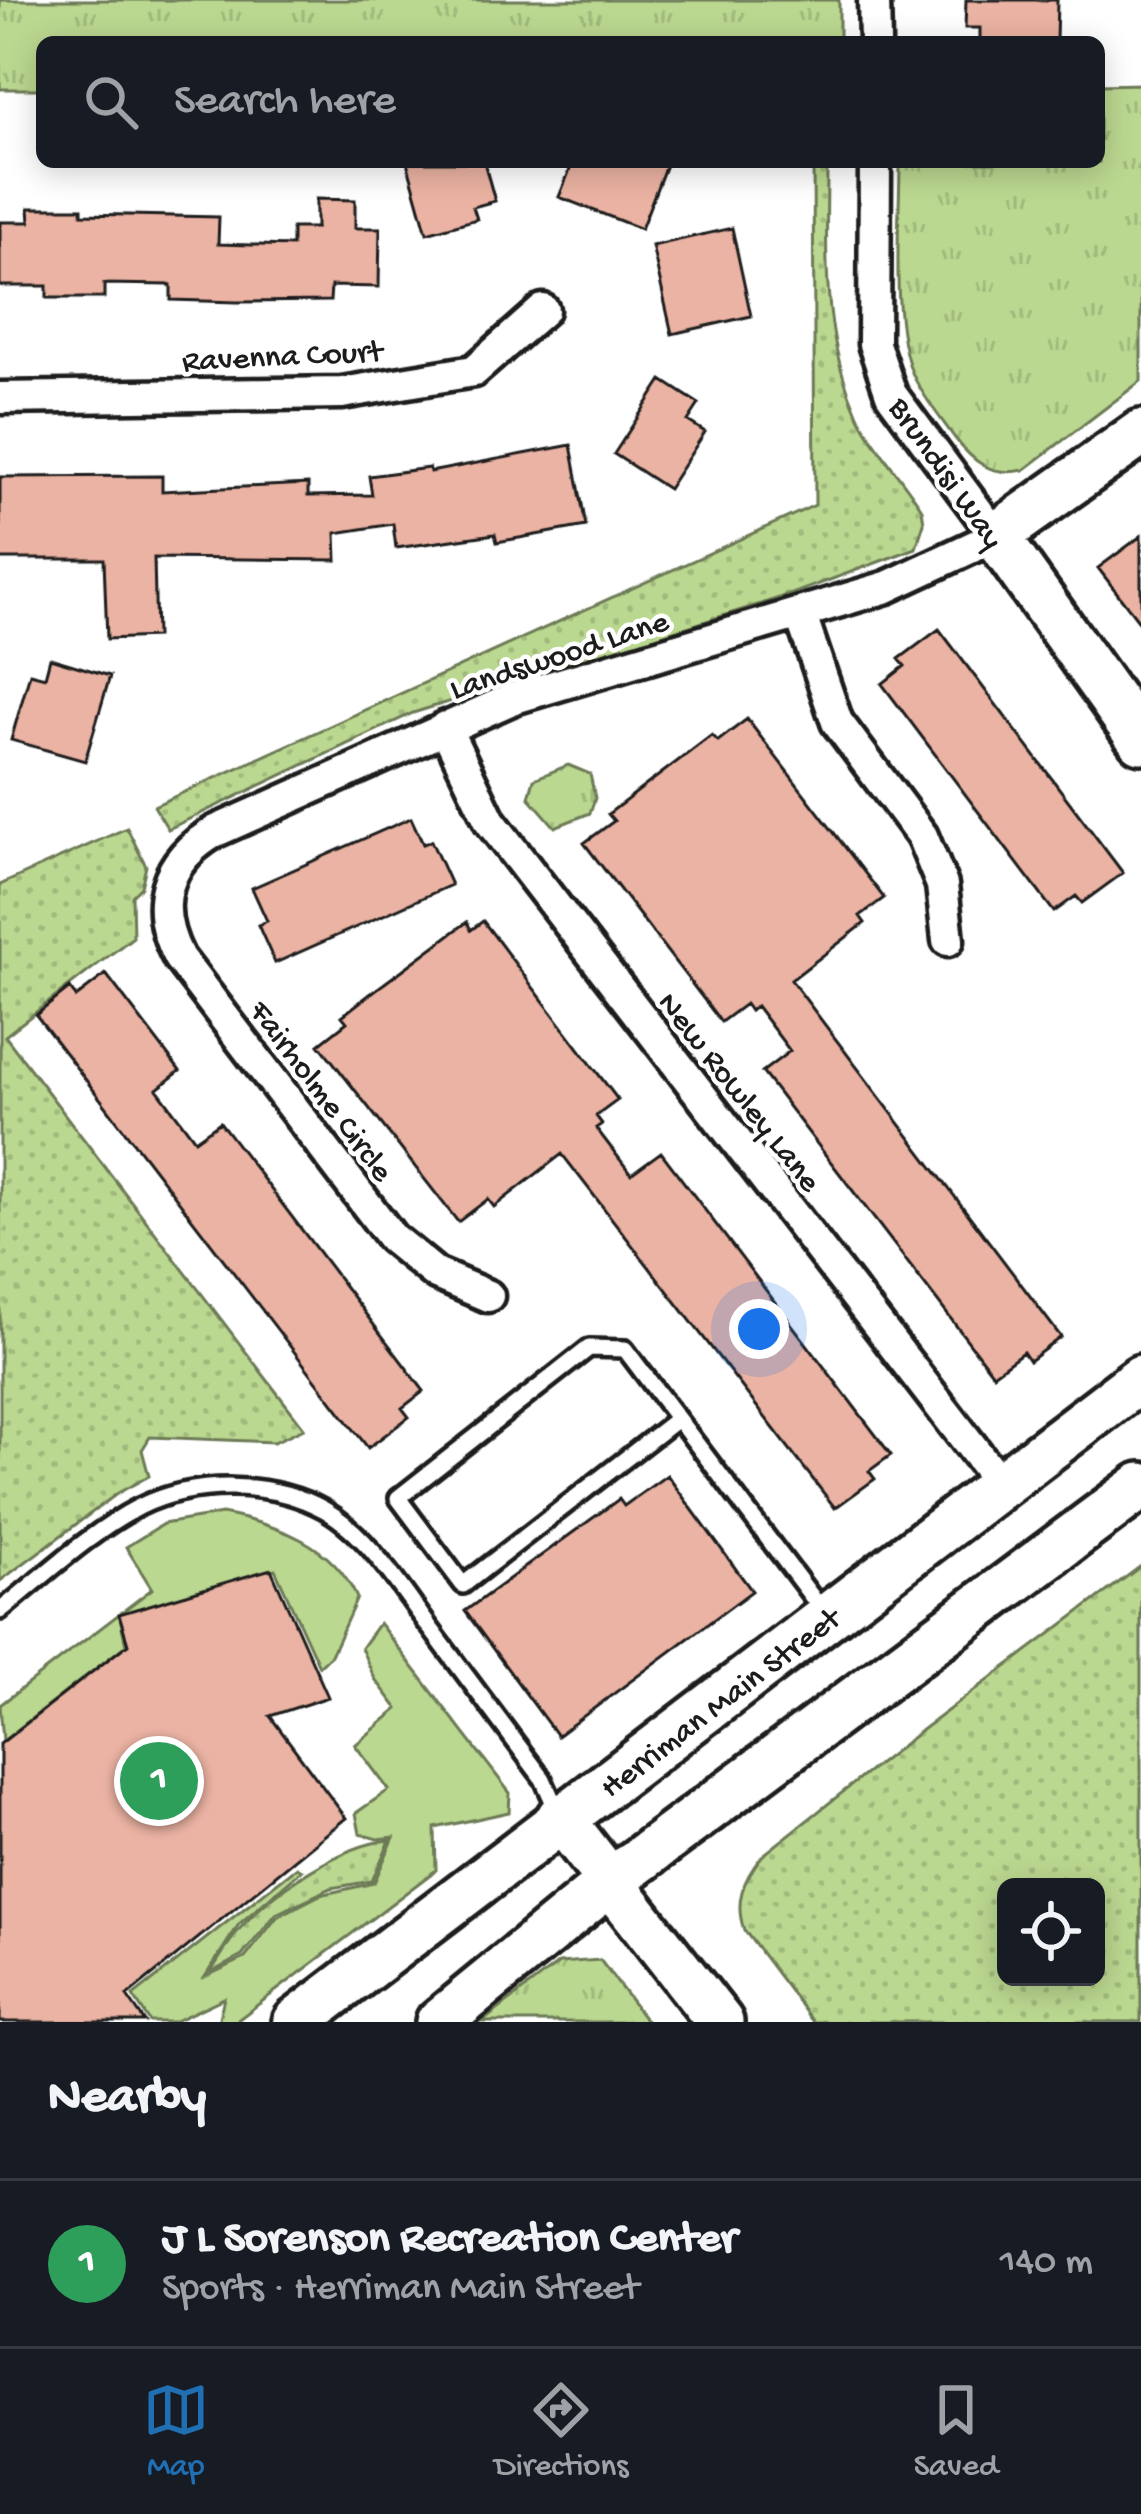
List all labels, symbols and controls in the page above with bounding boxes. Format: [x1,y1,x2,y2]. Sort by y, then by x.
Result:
search box [36,36,1105,168]
icon: search [78,69,144,135]
text: Search here [174,76,396,129]
street label: Ravenna Court [181,335,386,383]
street label: Brundisi Way [877,391,1010,557]
street label: Landswood Lane [446,604,675,711]
street label: New Rowley Lane [647,986,828,1202]
street label: Fairholme Circle [238,994,400,1191]
your location [729,1299,789,1359]
street label: Herriman Main Street [594,1600,851,1808]
pin: 1 [120,1736,198,1826]
map controls [997,1878,1105,1986]
button: locate [997,1878,1105,1986]
text: Nearby [48,2070,206,2130]
text: J L Sorenson Recreation Center [162,2214,737,2267]
text: 1 [79,2241,95,2287]
text: 140 m [1000,2241,1093,2287]
text: Sports · Herriman Main Street [162,2267,639,2313]
tab: Map [143,2377,209,2487]
tab: Directions [494,2377,628,2487]
tab: Saved [914,2377,998,2487]

